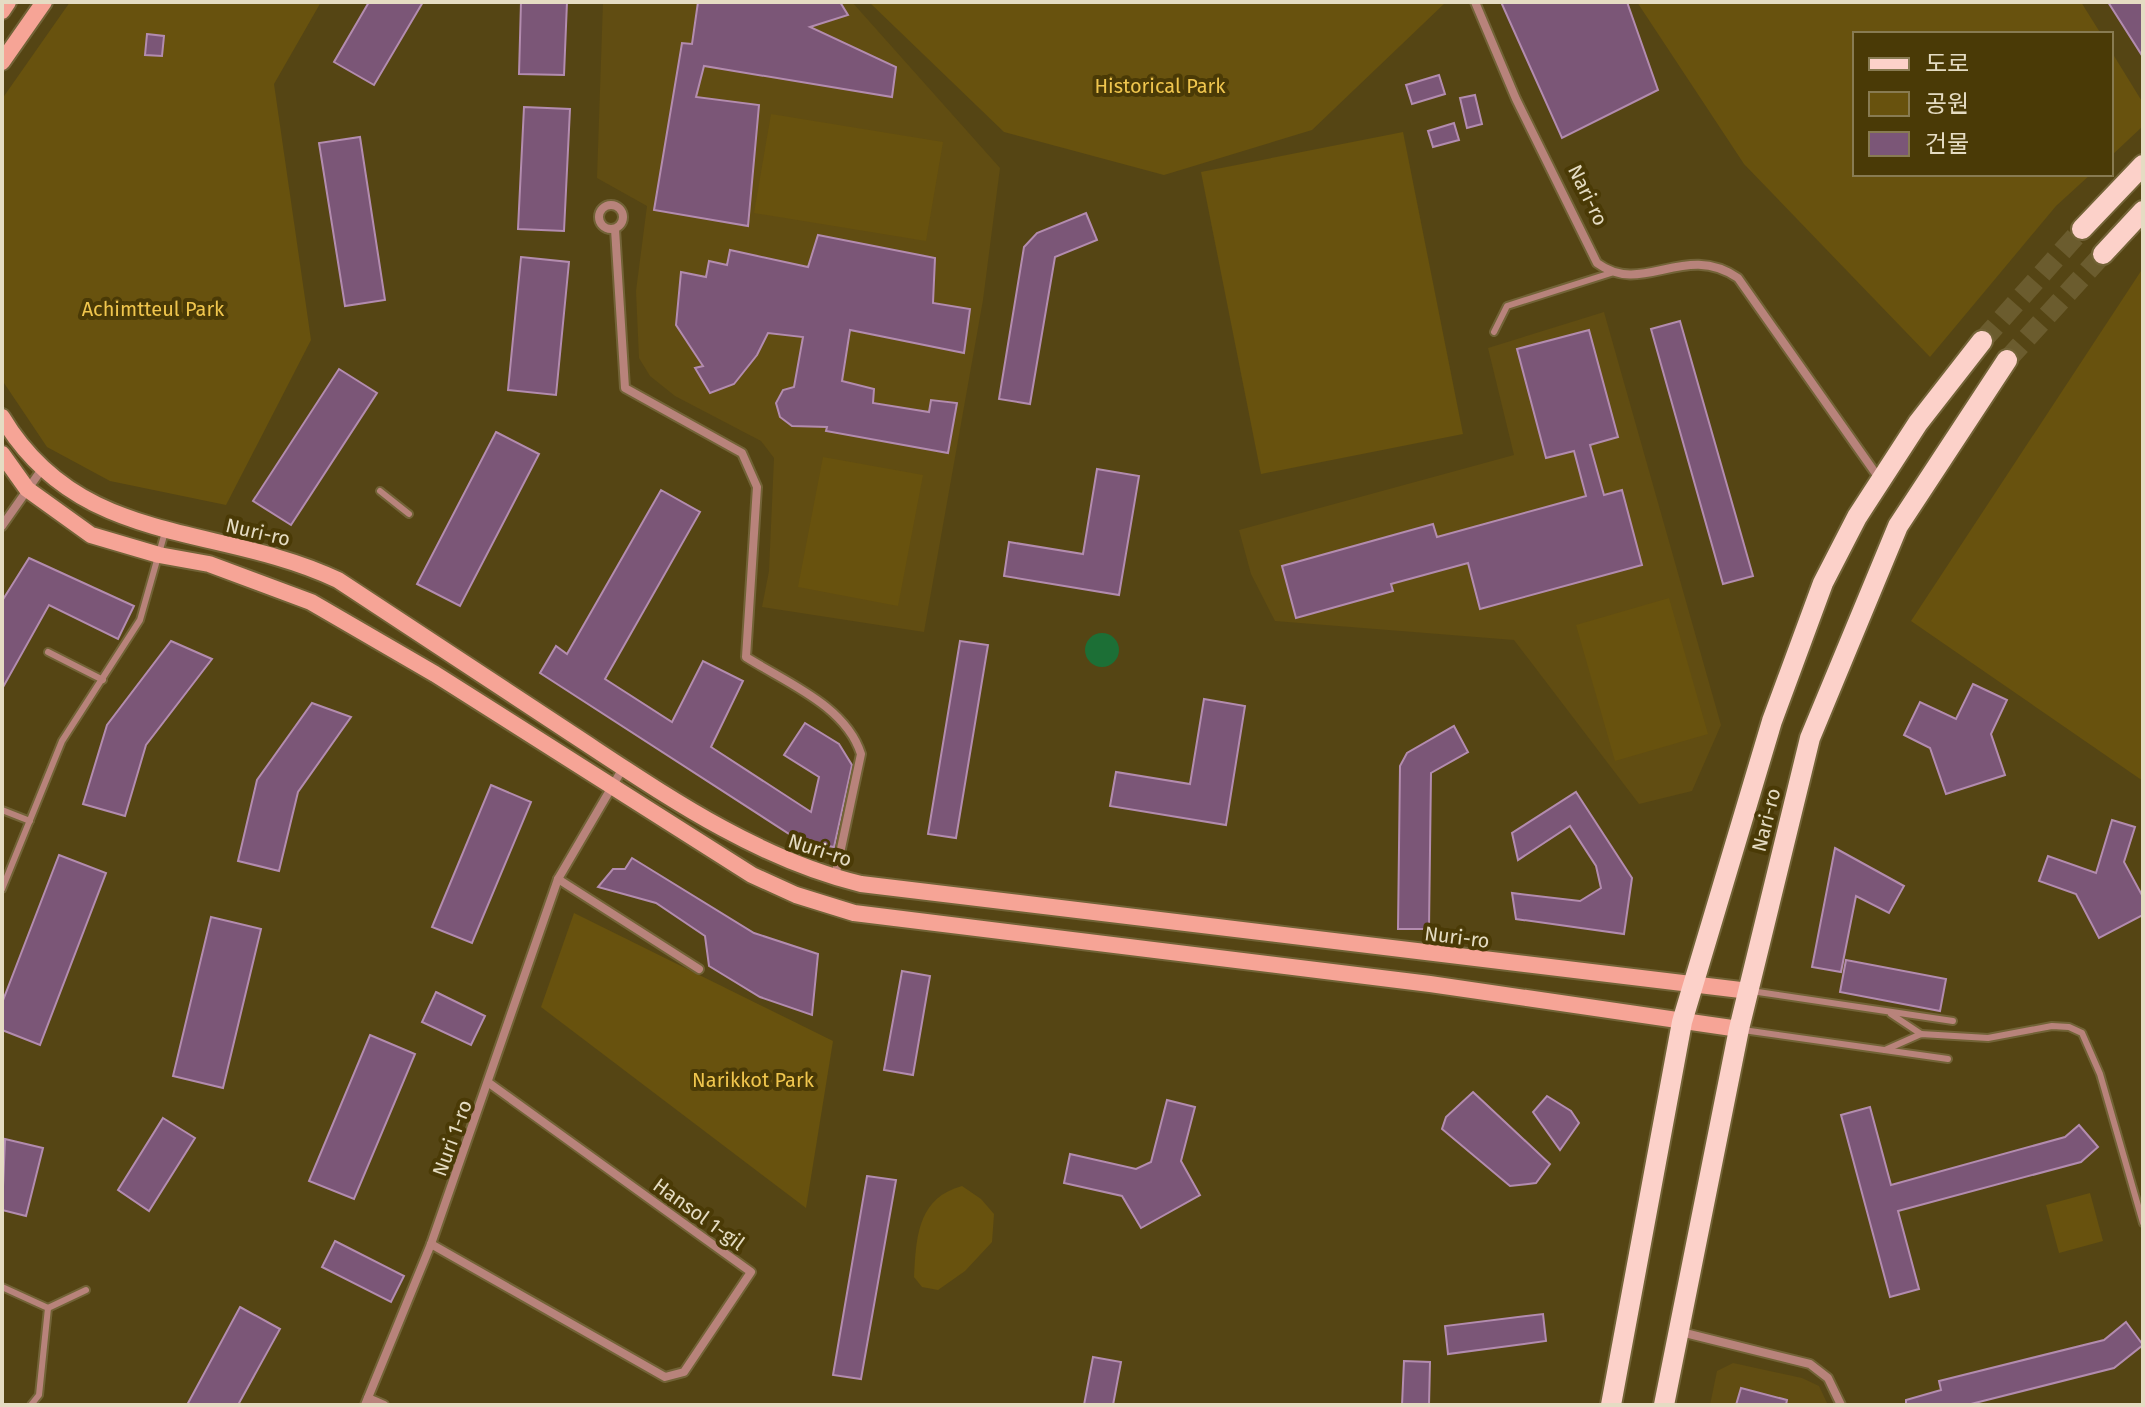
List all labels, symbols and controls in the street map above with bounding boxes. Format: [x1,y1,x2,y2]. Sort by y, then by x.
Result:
legend [1853,32,2113,176]
text: 도로 [1925,50,1969,78]
park label: Historical Park [1094,74,1226,98]
text: 공원 [1925,90,1969,118]
text: 건물 [1925,130,1969,158]
street label: Nari-ro [1563,161,1613,229]
park label: Achimtteul Park [82,297,225,321]
street label: Nuri-ro [223,513,293,551]
street label: Nari-ro [1747,786,1785,854]
street label: Nuri-ro [785,828,855,872]
street label: Nuri-ro [1423,921,1491,953]
park label: Narikkot Park [692,1068,815,1092]
street label: Nuri 1-ro [427,1097,477,1179]
street label: Hansol 1-gil [649,1173,749,1255]

